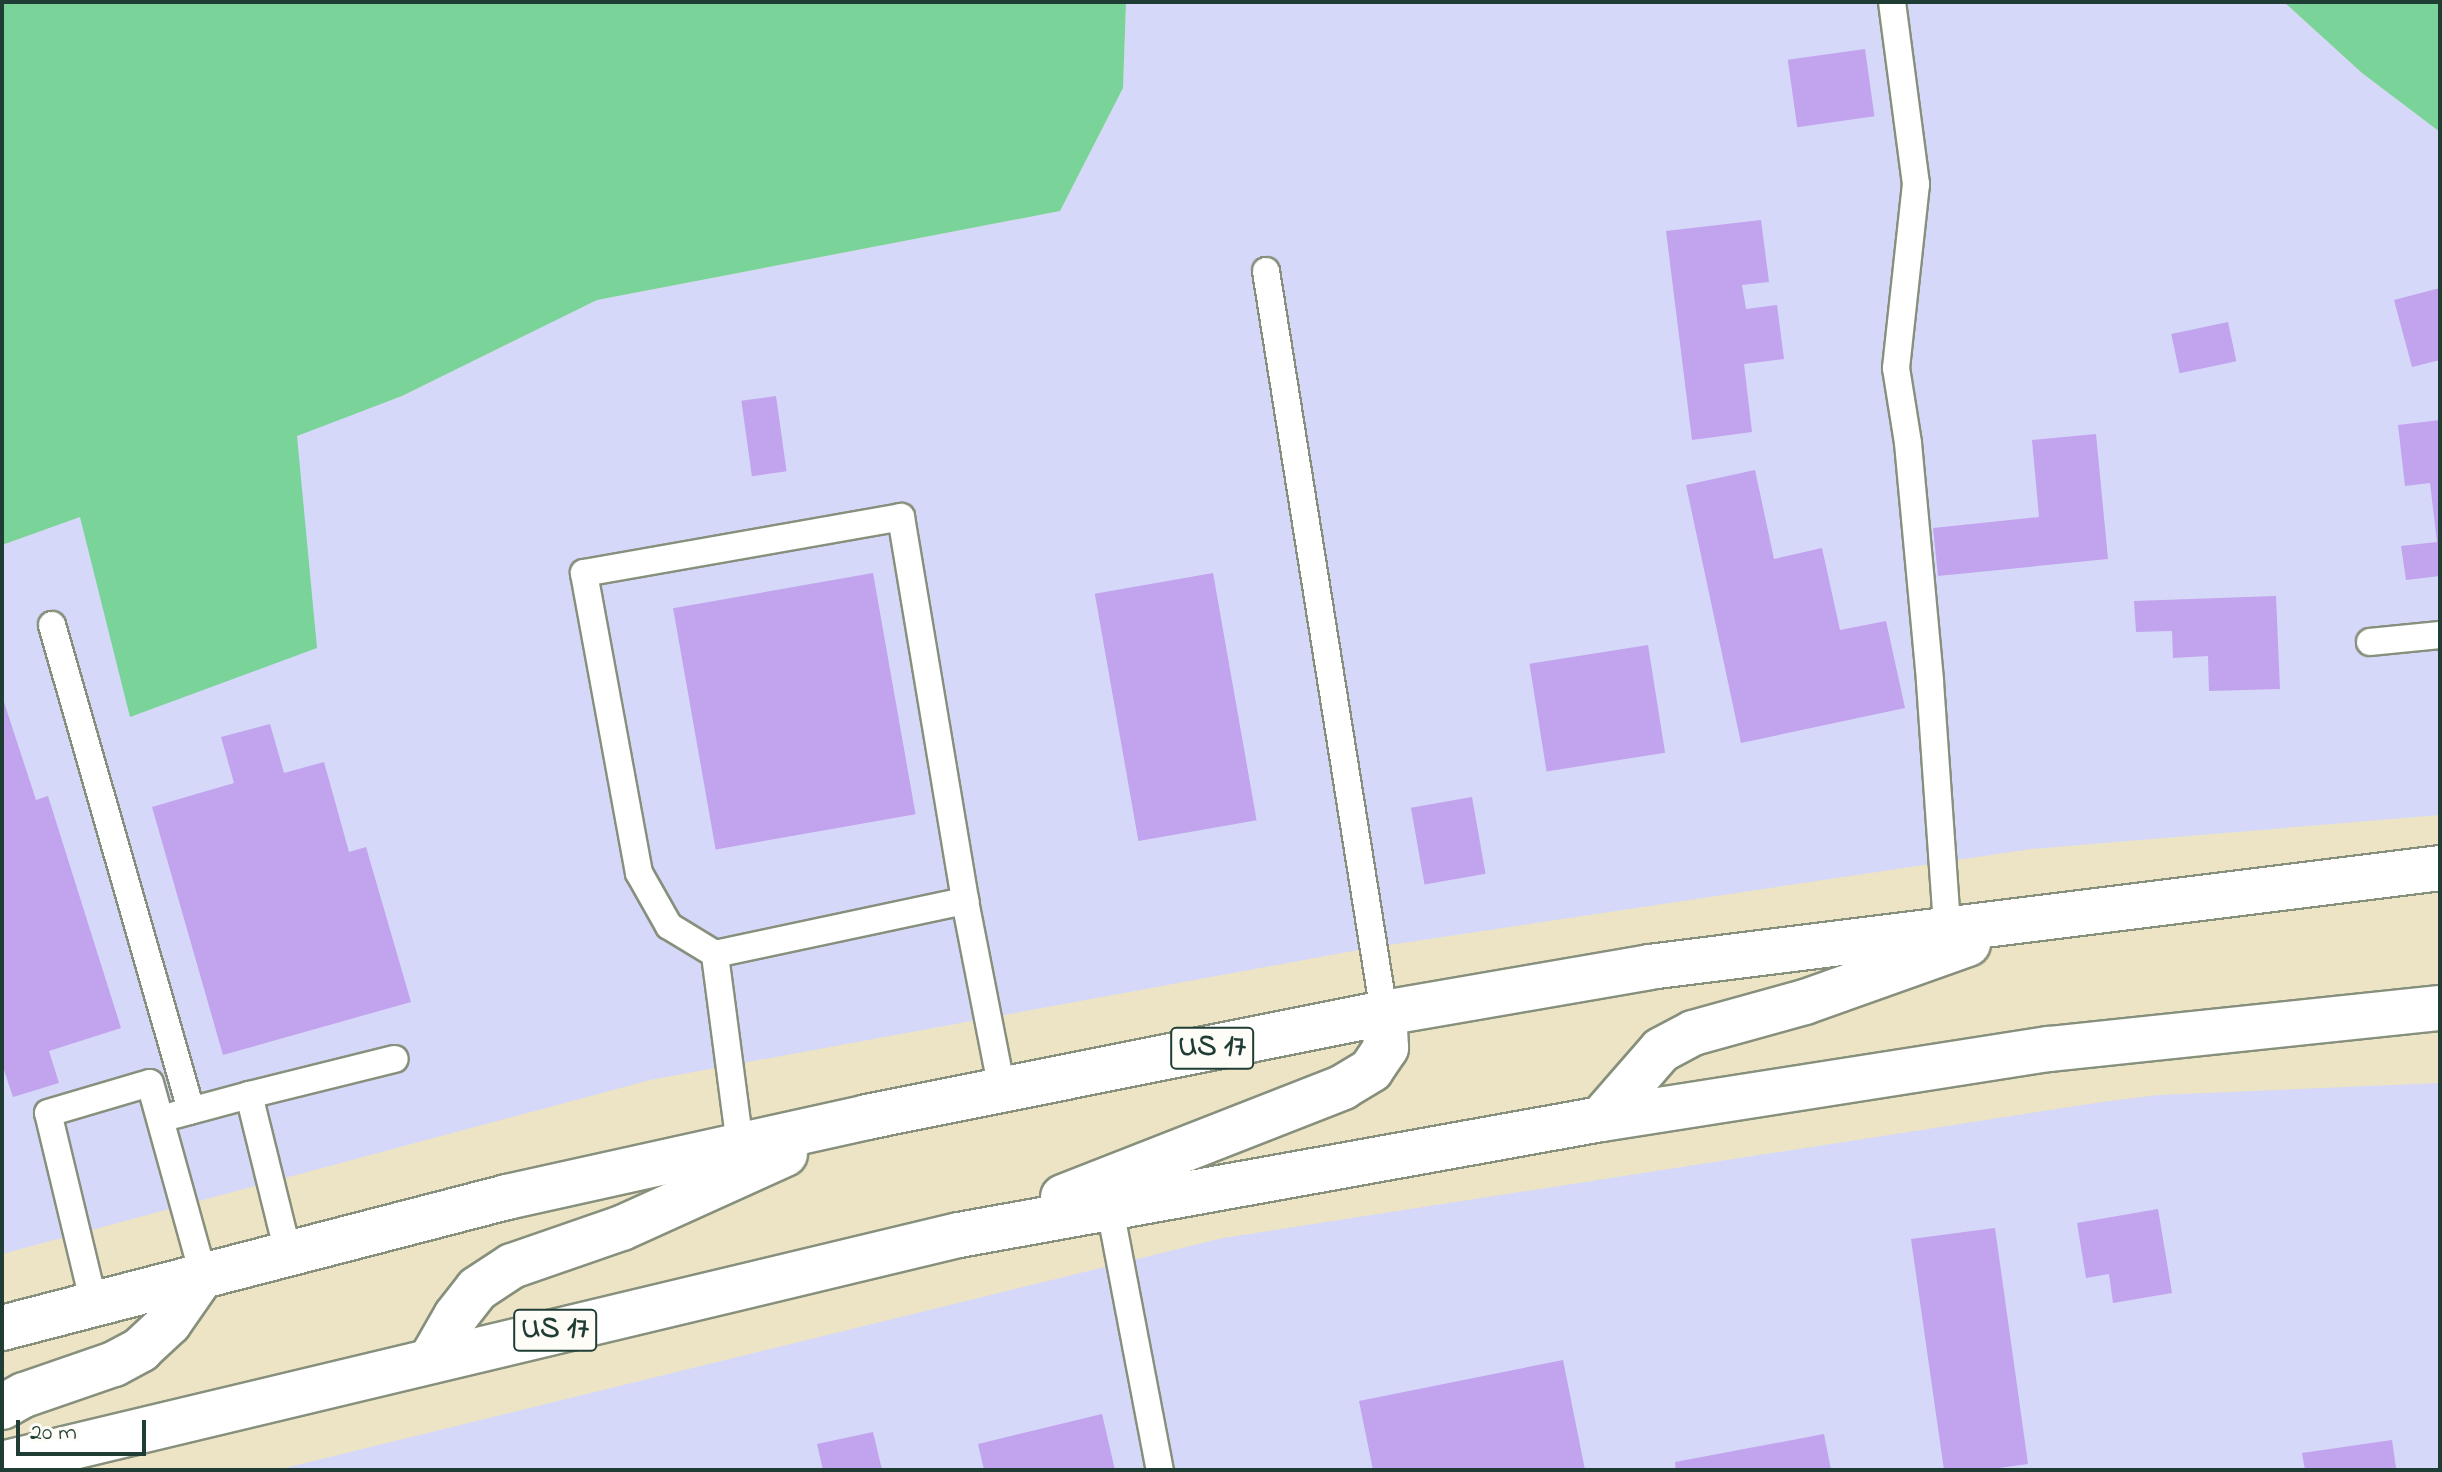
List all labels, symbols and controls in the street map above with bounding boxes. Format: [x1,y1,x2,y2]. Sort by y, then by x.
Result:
road number: US 17 [1170,1022,1254,1074]
road number: US 17 [513,1304,597,1356]
scale bar [20,1404,150,1454]
text: 20 m [30,1416,77,1451]

